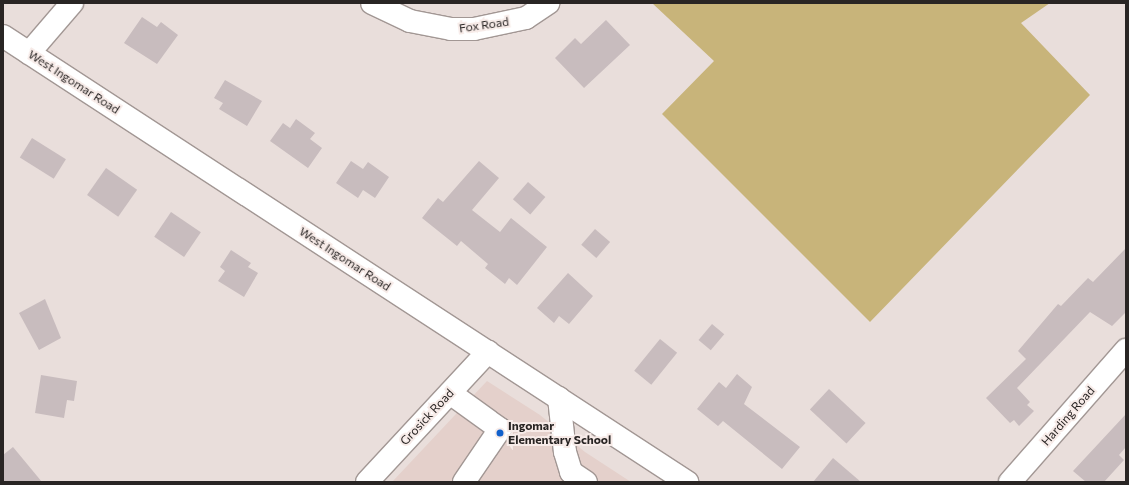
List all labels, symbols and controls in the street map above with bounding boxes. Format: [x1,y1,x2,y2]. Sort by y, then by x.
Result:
street label: Fox Road [458,14,510,36]
street label: West Ingomar Road [26,47,122,117]
street label: West Ingomar Road [297,224,393,294]
street label: Harding Road [1038,384,1098,448]
street label: Grosick Road [397,386,457,448]
place label: Ingomar Elementary School [508,419,611,447]
marker: Ingomar Elementary School [495,428,505,438]

